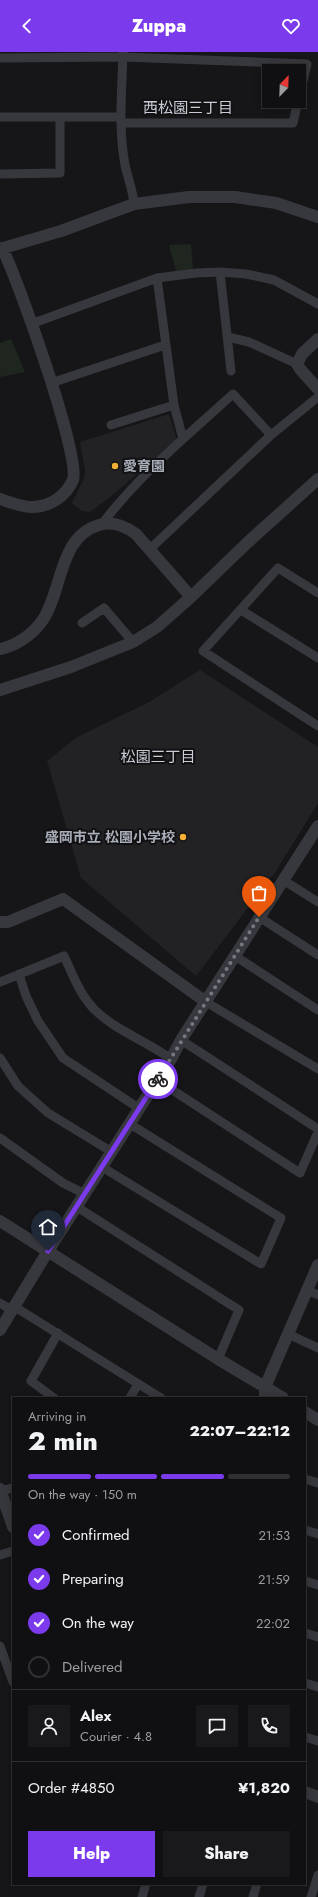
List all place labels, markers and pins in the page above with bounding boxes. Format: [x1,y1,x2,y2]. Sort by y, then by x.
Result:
place label: 愛育園 [123,456,165,476]
marker: 愛育園 [110,461,120,471]
place label: 盛岡市立 松園小学校 [45,827,175,847]
marker: 盛岡市立 松園小学校 [178,832,188,842]
pin [242,876,276,917]
pin [31,1210,65,1251]

